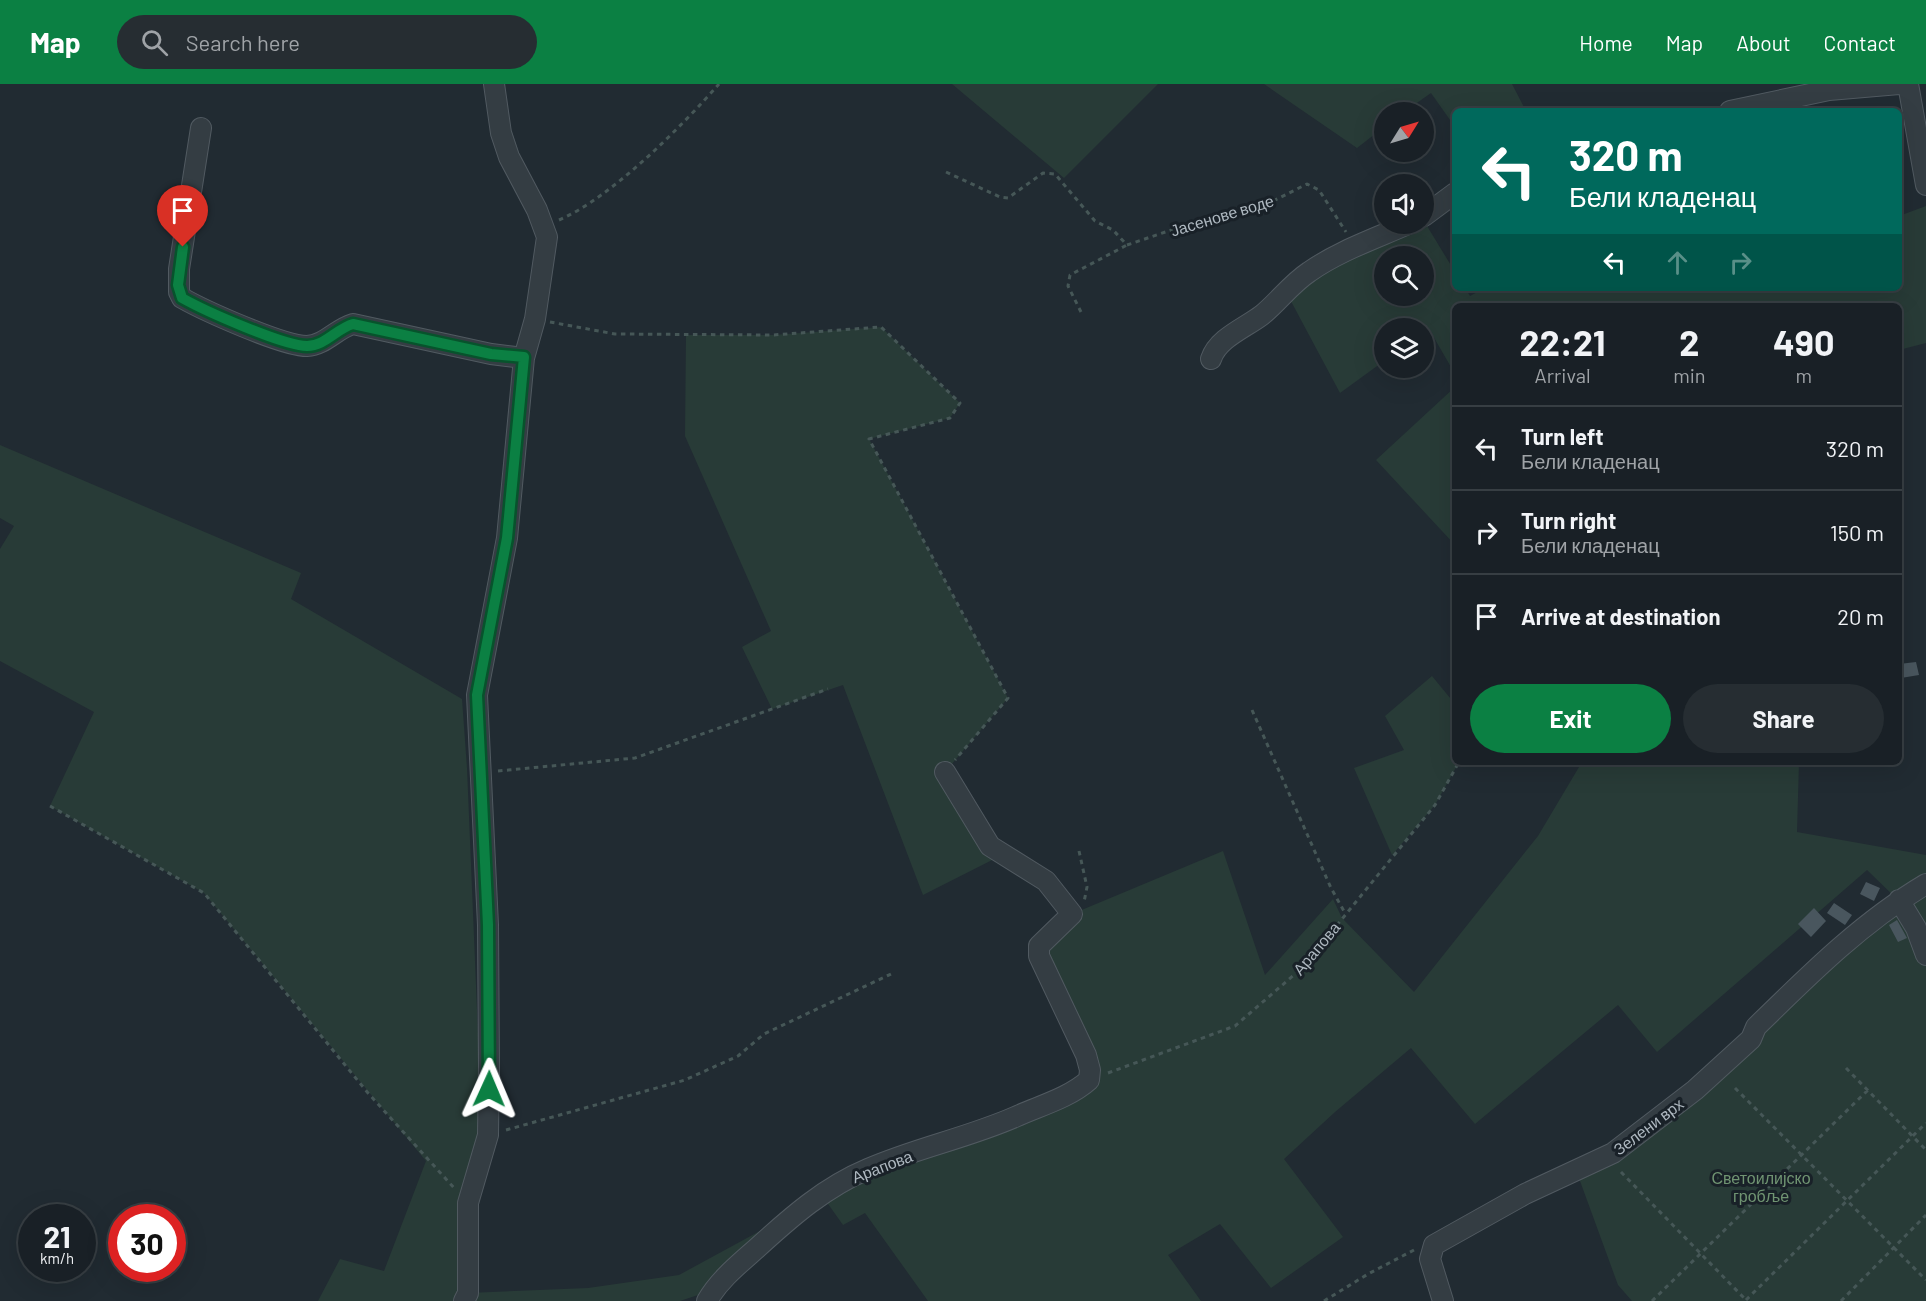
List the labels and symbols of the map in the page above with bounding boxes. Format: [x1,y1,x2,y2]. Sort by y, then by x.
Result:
north arrow [1374,102,1434,162]
pin [157,185,208,247]
street label: Јасенове воде [1168,190,1276,240]
street label: Арапова [1288,918,1344,978]
position arrow [457,1057,521,1121]
street label: Зелени врх [1609,1094,1687,1158]
street label: Арапова [849,1146,915,1186]
park label: Светоилијско гробље [1711,1168,1811,1205]
speed limit sign: 30 [108,1204,186,1282]

